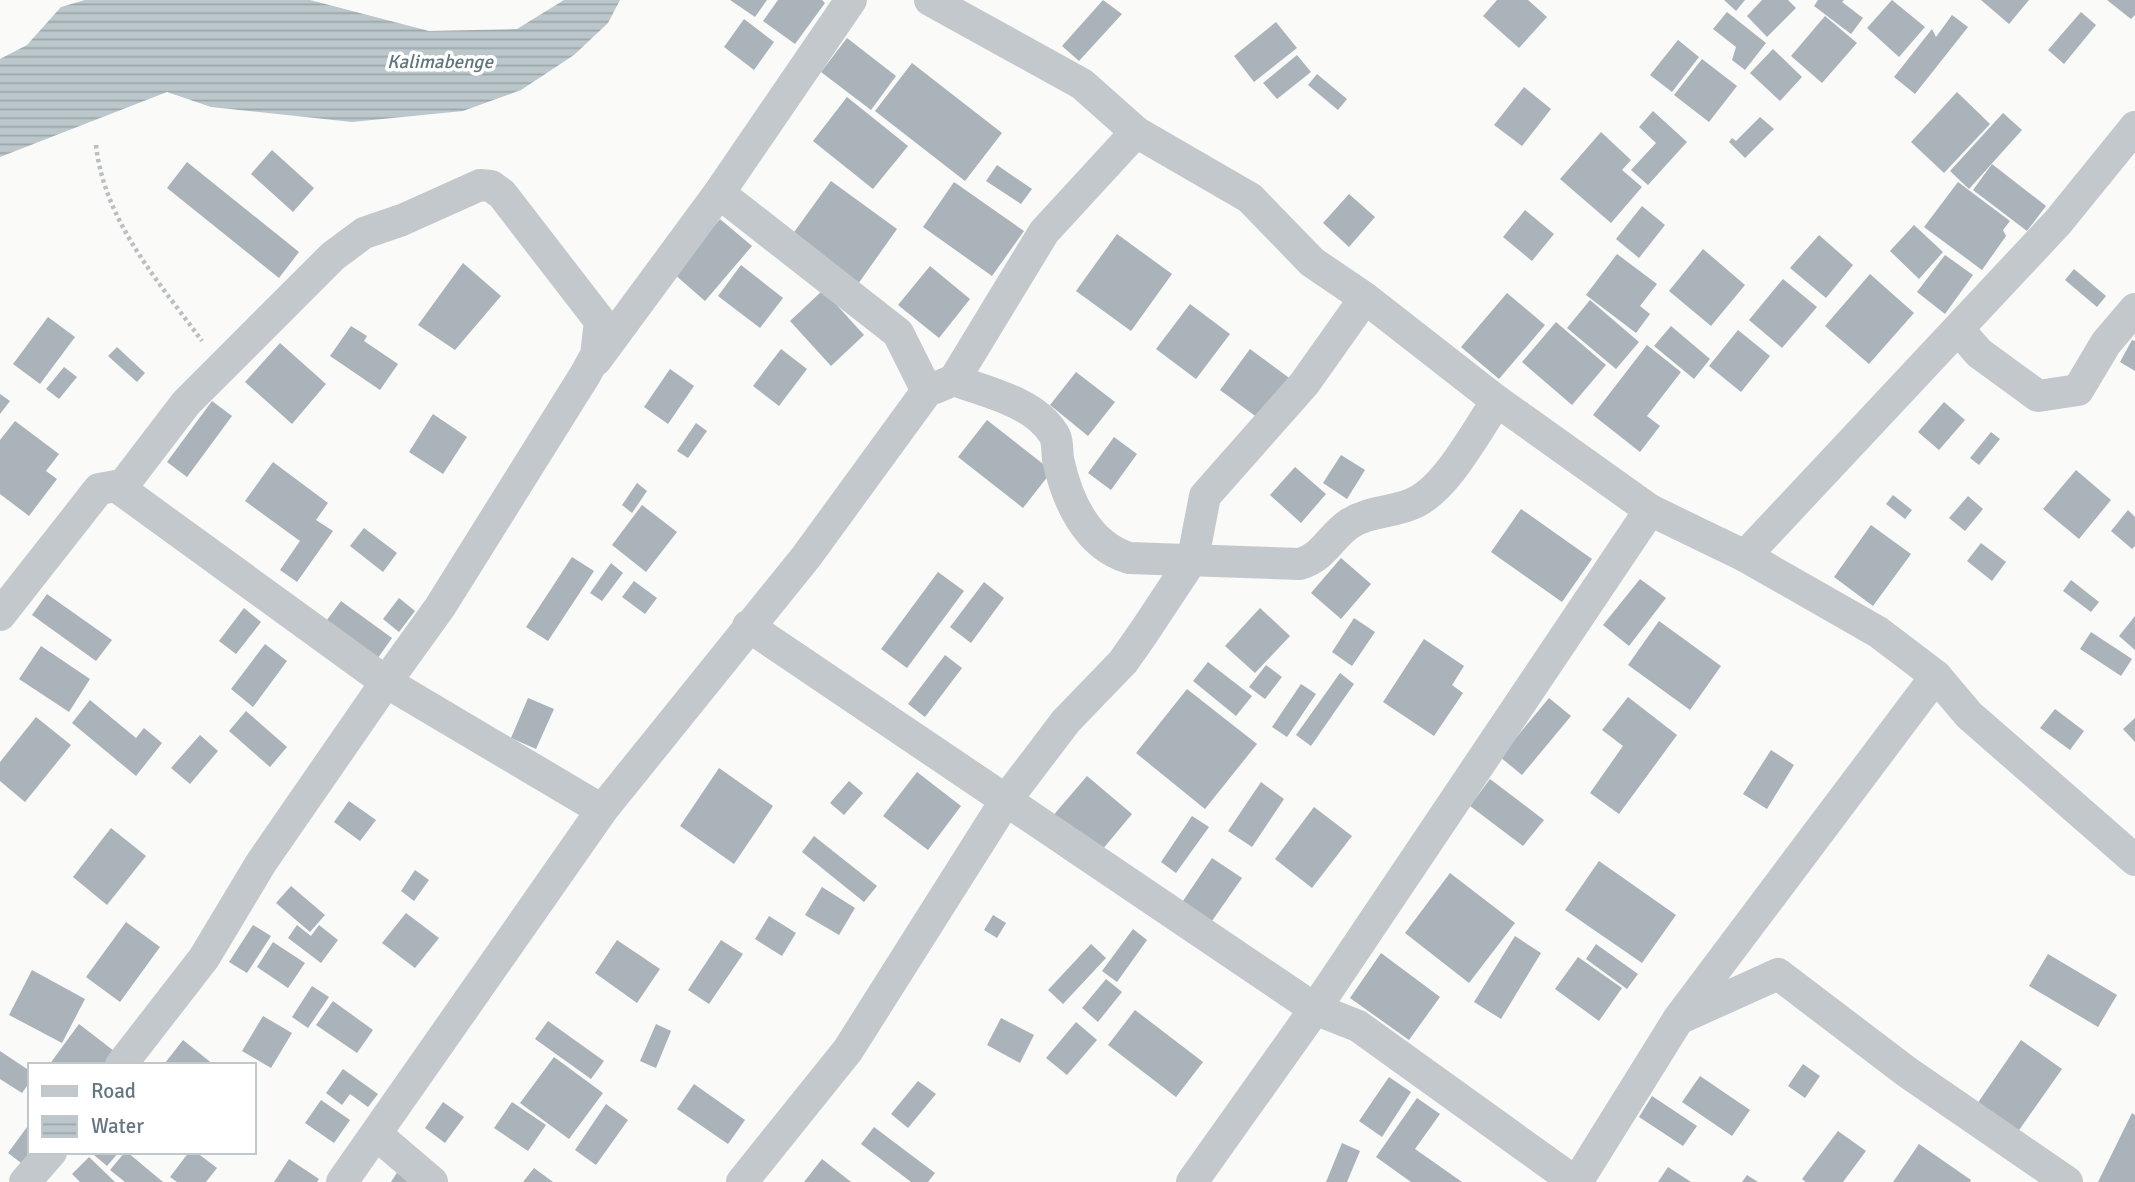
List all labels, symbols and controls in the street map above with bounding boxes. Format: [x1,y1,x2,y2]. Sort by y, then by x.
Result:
water label: Kalimabenge [387,50,494,74]
legend [28,1063,256,1154]
text: Road [91,1078,136,1104]
text: Water [91,1113,144,1139]

